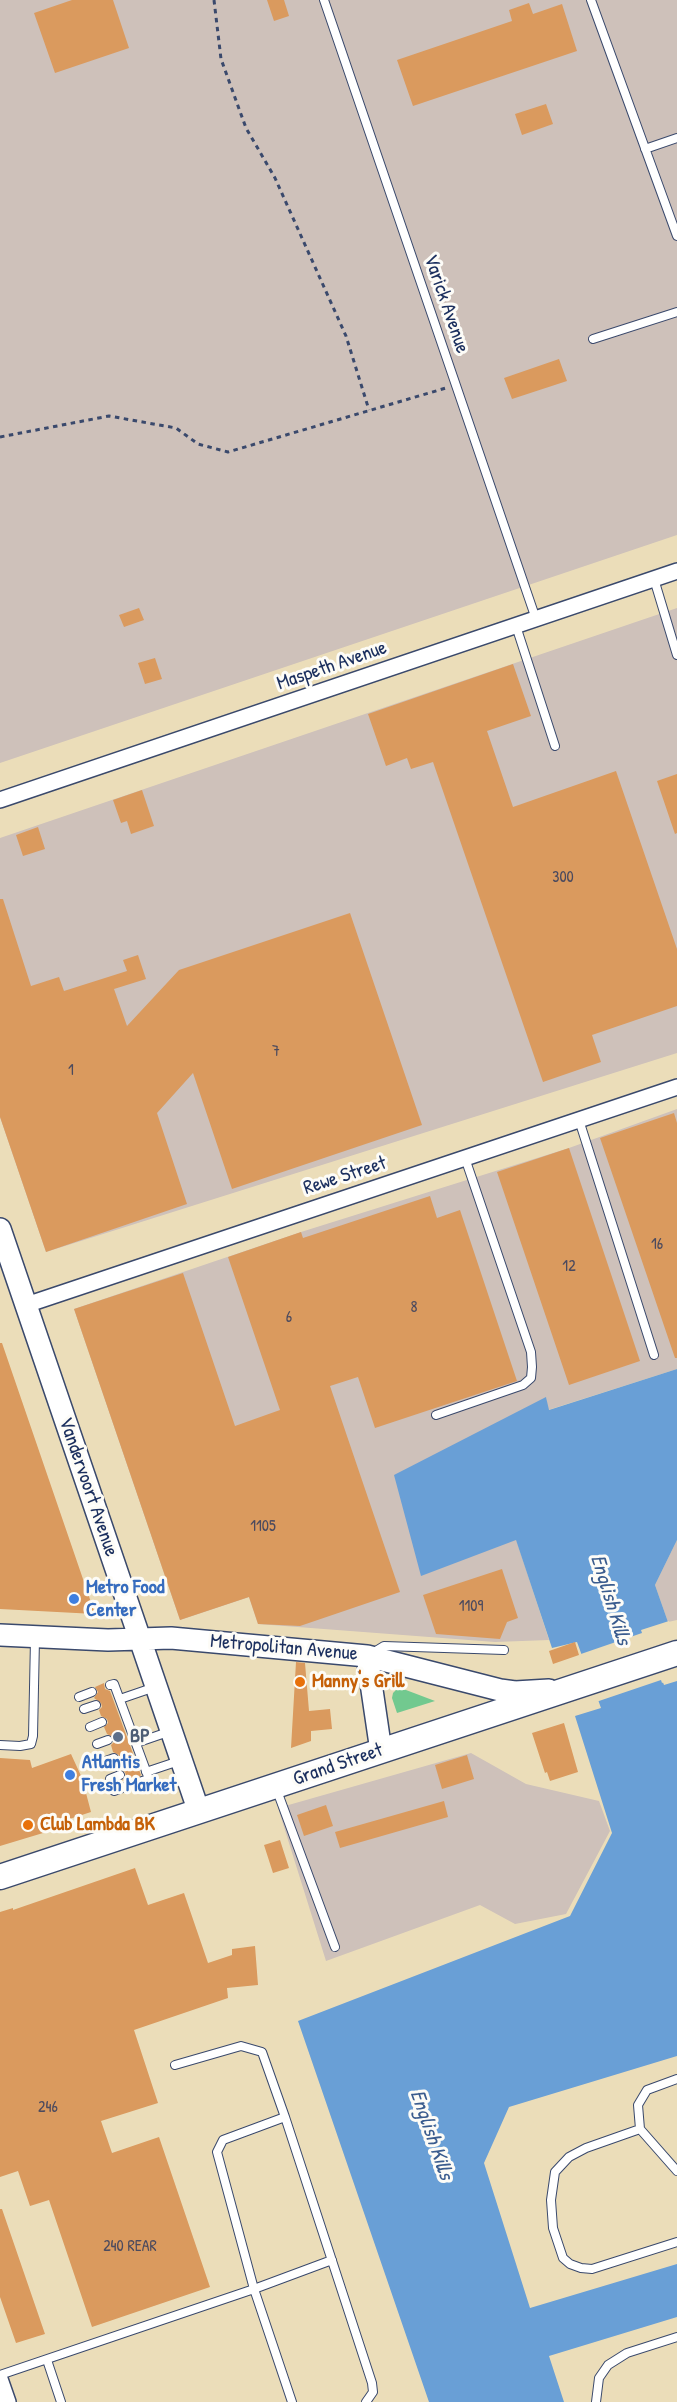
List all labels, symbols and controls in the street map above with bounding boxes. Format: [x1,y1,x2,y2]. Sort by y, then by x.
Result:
street label: Varick Avenue [418,252,474,356]
street label: Maspeth Avenue [274,636,390,696]
house number: 300 [552,868,574,888]
house number: 7 [272,1042,280,1062]
house number: 1 [68,1061,74,1081]
street label: Rewe Street [301,1151,389,1201]
house number: 16 [651,1235,663,1255]
house number: 12 [562,1257,576,1277]
house number: 8 [411,1298,417,1318]
house number: 6 [286,1308,292,1328]
street label: Vandervoort Avenue [53,1414,123,1560]
house number: 1105 [250,1517,276,1537]
water label: English Kills [584,1552,636,1648]
place label: Metro Food Center [86,1576,165,1623]
marker: Metro Food Center [67,1592,81,1606]
house number: 1109 [459,1597,483,1617]
street label: Metropolitan Avenue [209,1630,359,1666]
place label: Manny's Grill [312,1670,404,1694]
marker: Manny's Grill [293,1675,307,1689]
place label: BP [130,1725,150,1749]
marker: BP [111,1730,125,1744]
street label: Grand Street [290,1738,386,1792]
place label: Atlantis Fresh Market [82,1751,176,1798]
marker: Atlantis Fresh Market [63,1768,77,1782]
place label: Club Lambda BK [40,1813,155,1837]
marker: Club Lambda BK [21,1818,35,1832]
water label: English Kills [404,2087,458,2183]
house number: 246 [38,2098,58,2118]
house number: 240 REAR [103,2237,157,2257]

